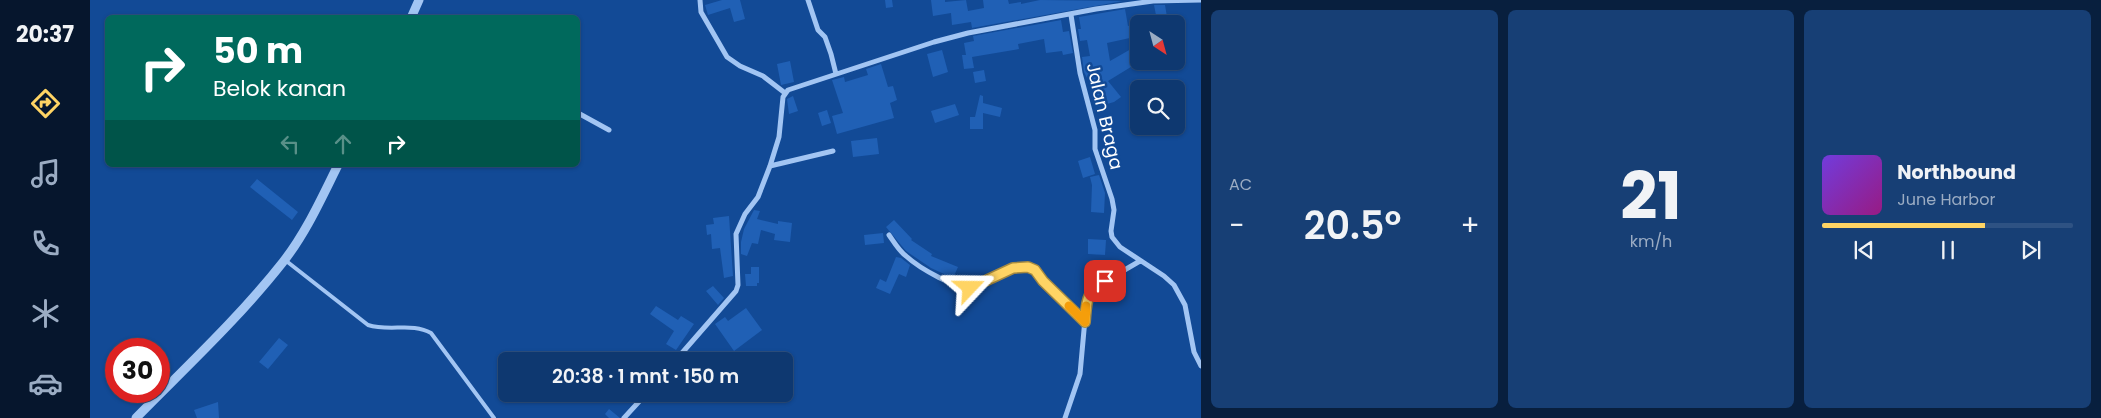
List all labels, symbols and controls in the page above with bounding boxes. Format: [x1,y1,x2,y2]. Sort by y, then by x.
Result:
north arrow [1130,15,1185,70]
map controls [1130,15,1185,135]
text: 20:37 [16,19,74,50]
text: 50 m [213,26,303,75]
icon: right [130,35,195,100]
street label: Jalan Braga [1081,60,1129,172]
text: Belok kanan [213,73,346,104]
button: search [1130,80,1185,135]
icon: directions [28,86,63,121]
icon: left [276,130,304,158]
icon: ahead [329,130,357,158]
icon: right [382,130,410,158]
text: 21 [1620,151,1682,242]
icon: music [28,156,63,191]
text: Northbound [1897,159,2016,186]
text: AC [1229,173,1252,196]
text: June Harbor [1897,188,1995,211]
text: 20.5° [1304,199,1401,252]
text: − [1229,206,1244,245]
text: + [1461,206,1480,245]
icon: phone [28,226,63,261]
text: km/h [1630,230,1672,253]
icon: previous [1850,236,1878,264]
icon: pause [1934,236,1962,264]
icon: next [2017,236,2045,264]
pin [1084,260,1126,302]
position arrow [943,261,995,313]
icon: arrive [1091,267,1119,295]
icon: climate [28,296,63,331]
speed limit sign: 30 [105,338,170,403]
text: 20:38 · 1 mnt · 150 m [552,363,739,390]
icon: car [28,366,63,401]

